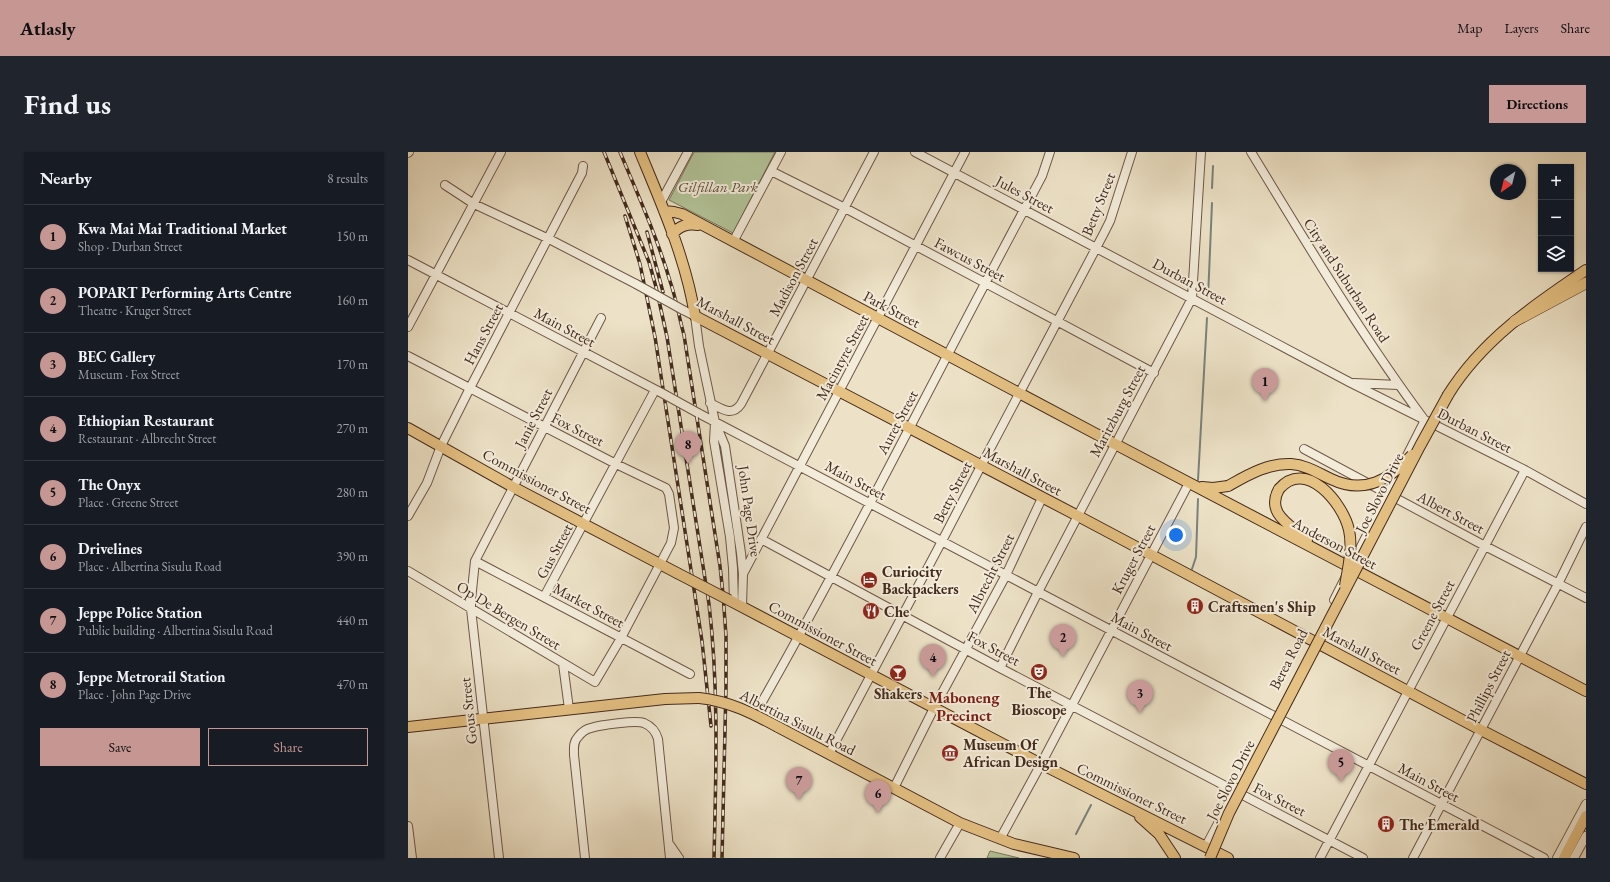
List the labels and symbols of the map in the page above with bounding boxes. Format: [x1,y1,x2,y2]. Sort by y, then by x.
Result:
north arrow [1490,164,1526,200]
street label: Betty Street [1077,169,1119,238]
street label: Jules Street [991,170,1058,217]
park label: Gilfillan Park [678,177,758,196]
street label: City and Suburban Road [1300,214,1394,346]
street label: Fawcus Street [931,232,1009,286]
street label: Madison Street [764,234,822,320]
street label: Durban Street [1150,253,1231,309]
street label: Park Street [860,286,924,332]
street label: Marshall Street [694,291,779,349]
street label: Hans Street [459,300,507,368]
street label: Main Street [531,303,599,351]
street label: Macintyre Street [811,310,873,403]
street label: Maritzburg Street [1085,362,1149,460]
pin: 1 [1252,368,1278,401]
street label: Janie Street [509,385,556,453]
street label: Auret Street [872,386,922,458]
street label: Durban Street [1434,403,1516,457]
street label: Fox Street [548,408,608,450]
pin: 8 [675,431,701,464]
street label: Marshall Street [981,442,1066,500]
street label: Commissioner Street [479,444,595,518]
street label: Joe Slovo Drive [1350,449,1407,538]
street label: Main Street [822,456,890,504]
street label: Betty Street [928,458,976,526]
street label: John Page Drive [734,462,766,558]
street label: Albert Street [1413,486,1488,538]
street label: Anderson Street [1289,512,1381,573]
street label: Gus Street [532,520,577,582]
street label: Kruger Street [1107,521,1159,597]
your location [1166,525,1186,545]
street label: Albrecht Street [961,530,1018,617]
place label: Curiocity Backpackers [882,562,959,598]
hotel icon: Curiocity Backpackers [859,570,879,590]
street label: Op De Bergen Street [453,576,565,654]
street label: Greene Street [1405,576,1459,654]
street label: Market Street [550,578,628,632]
street label: Commissioner Street [765,596,881,670]
building icon: Craftsmen's Ship [1185,596,1205,616]
place label: Craftsmen's Ship [1208,597,1316,616]
restaurant icon: Che [861,601,881,621]
place label: Che [884,602,909,621]
street label: Main Street [1108,607,1176,655]
street label: Marshall Street [1320,621,1405,679]
pin: 2 [1050,624,1076,657]
street label: Berea Road [1265,625,1312,693]
street label: Fox Street [965,626,1024,670]
pin: 4 [920,644,946,677]
street label: Phillips Street [1462,646,1515,726]
theatre icon: The Bioscope [1029,662,1049,682]
bar icon: Shakers [888,663,908,683]
street label: Gous Street [455,676,481,745]
pin: 3 [1127,680,1153,713]
place label: The Bioscope [1012,683,1066,719]
street label: Albertina Sisulu Road [736,684,859,760]
place label: Shakers [874,684,922,703]
district label: Maboneng Precinct [929,687,1000,726]
place label: Museum Of African Design [962,735,1058,771]
street label: Joe Slovo Drive [1201,736,1258,825]
museum icon: Museum Of African Design [940,743,960,763]
pin: 5 [1328,749,1354,782]
street label: Commissioner Street [1074,758,1191,828]
street label: Main Street [1395,758,1463,806]
pin: 7 [786,767,812,800]
street label: Fox Street [1250,778,1310,820]
pin: 6 [865,780,891,813]
building icon: The Emerald [1376,814,1396,834]
place label: The Emerald [1399,815,1480,834]

